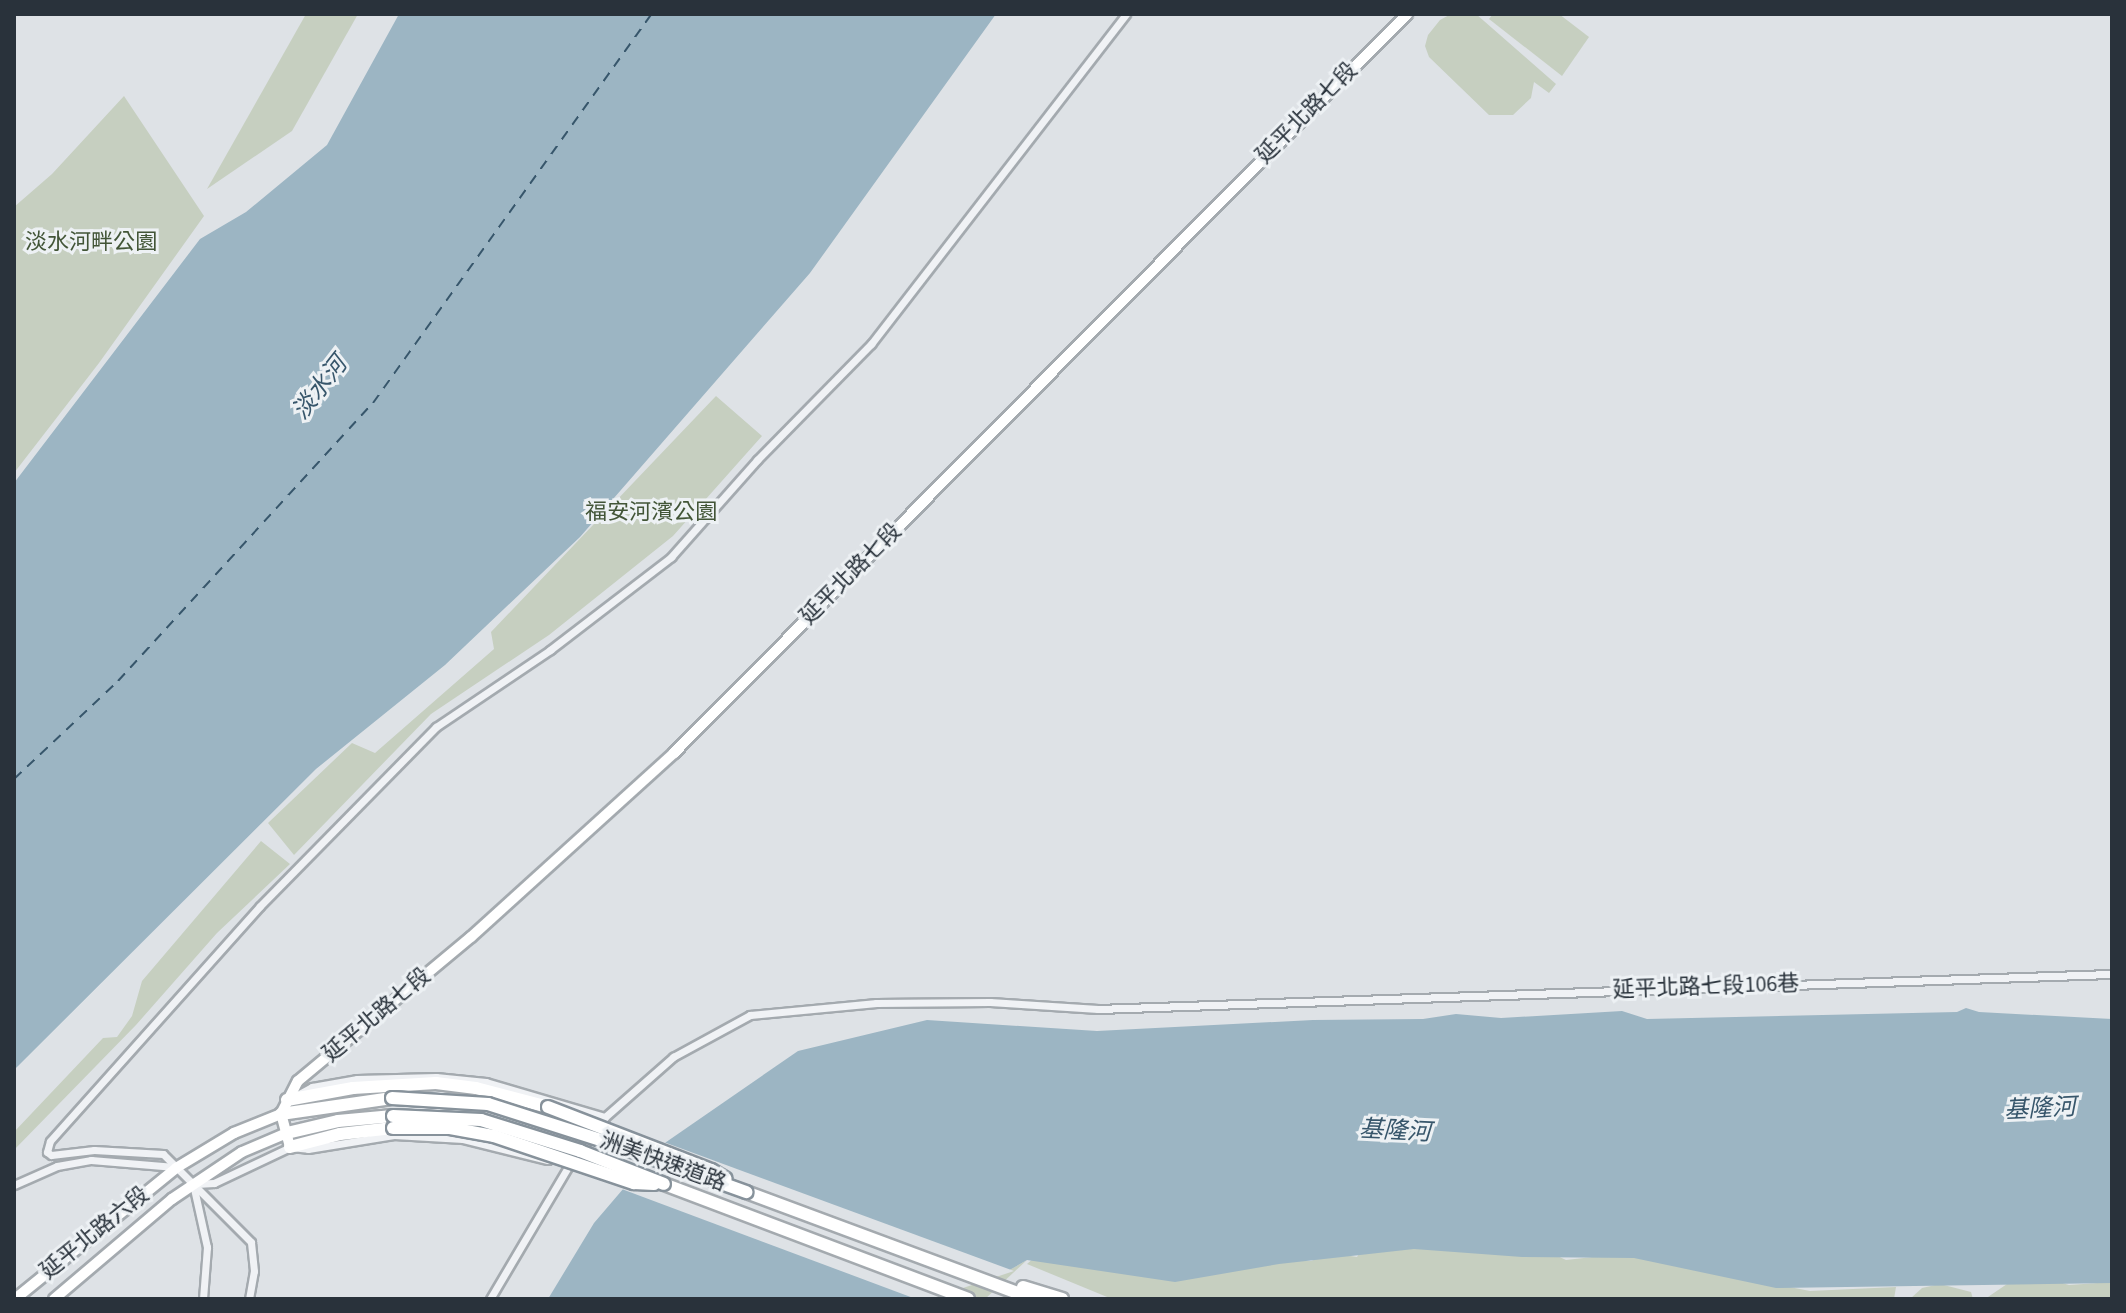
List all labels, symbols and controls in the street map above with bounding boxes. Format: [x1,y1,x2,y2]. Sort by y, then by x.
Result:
street label: 延平北路七段 [1251,57,1363,169]
park label: 淡水河畔公園 [25,230,157,256]
water label: 淡水河 [286,351,354,425]
park label: 福安河濱公園 [585,500,717,526]
street label: 延平北路七段 [795,518,907,630]
street label: 延平北路七段 [318,962,436,1068]
street label: 延平北路七段106巷 [1612,971,1800,1003]
water label: 基隆河 [2003,1093,2077,1125]
water label: 基隆河 [1358,1115,1432,1147]
street label: 洲美快速道路 [596,1127,730,1197]
street label: 延平北路六段 [35,1181,155,1285]

